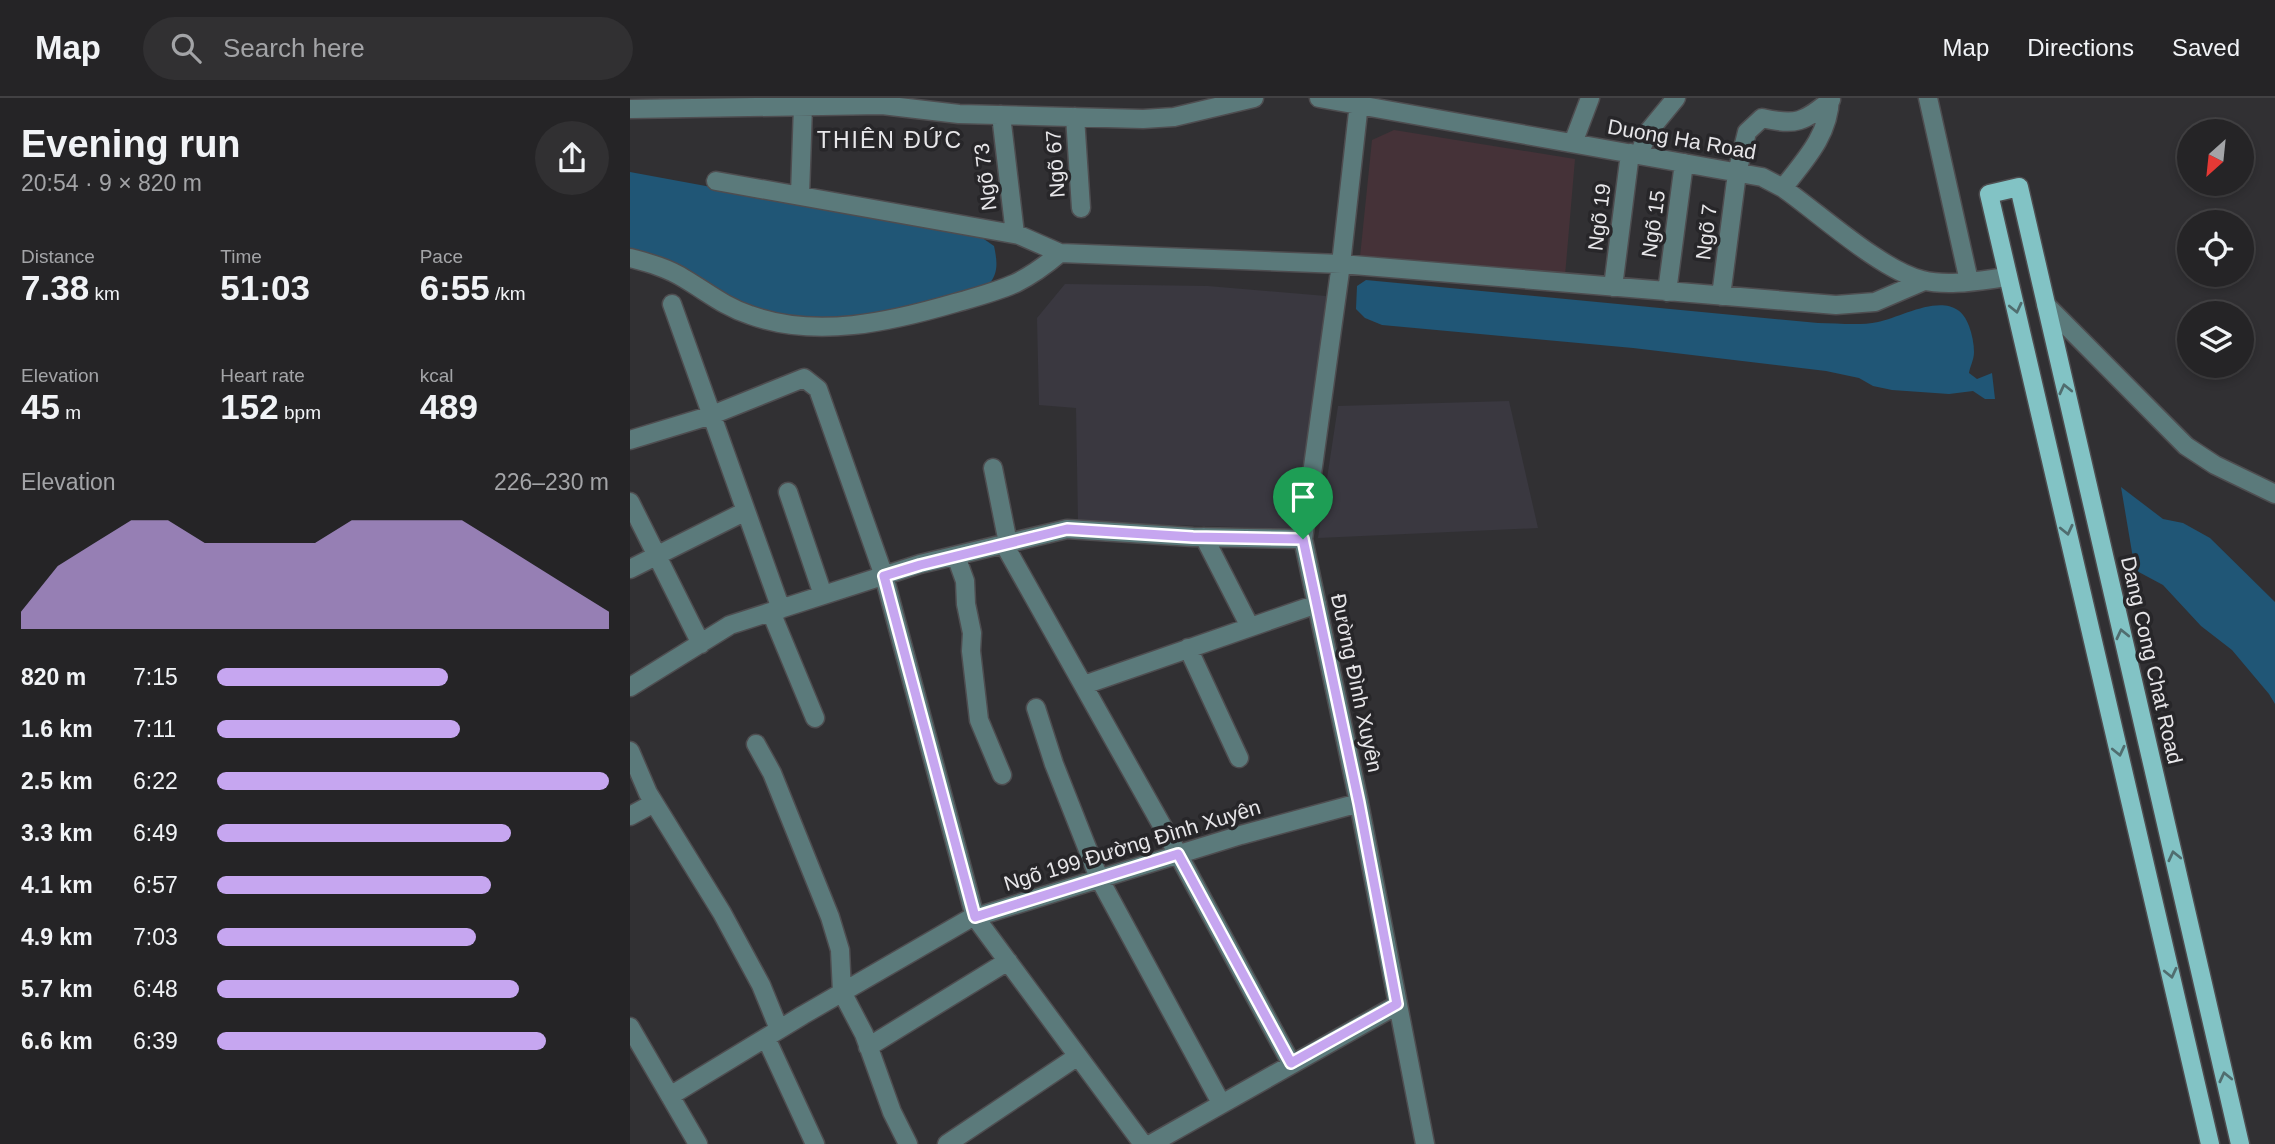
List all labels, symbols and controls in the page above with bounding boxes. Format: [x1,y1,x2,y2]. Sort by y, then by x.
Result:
search box [143,17,633,80]
text: Map [35,29,101,66]
icon: search [167,29,205,67]
text: Search here [223,33,365,63]
text: Map [1943,34,1989,61]
text: Directions [2027,34,2134,61]
text: Saved [2172,34,2240,61]
street label: Duong Ha Road [1606,115,1758,163]
north arrow [2177,119,2254,196]
map controls [2177,119,2254,378]
button: share [535,121,609,195]
text: Evening run [21,123,241,165]
district label: THIÊN ĐỨC [817,127,963,153]
street label: Ngõ 67 [1041,129,1069,199]
street label: Ngõ 73 [969,142,1001,212]
text: 20:54 · 9 × 820 m [21,170,202,196]
street label: Ngõ 19 [1583,182,1615,252]
street label: Ngõ 15 [1637,189,1669,259]
street label: Ngõ 7 [1691,203,1721,261]
button: locate [2177,210,2254,287]
text: Distance [21,246,95,267]
text: Time [220,246,262,267]
text: Pace [420,246,463,267]
text: 7.38 [21,268,89,307]
text: 51:03 [220,268,310,307]
text: 6:55 [420,268,490,307]
text: km [89,283,120,304]
text: /km [490,283,526,304]
button: layers [2177,301,2254,378]
one-way arrow [2007,302,2022,314]
text: Elevation [21,365,99,386]
text: Heart rate [220,365,305,386]
text: kcal [420,365,453,386]
one-way arrow [2059,383,2074,395]
text: 45 [21,387,60,426]
text: 152 [220,387,279,426]
text: 489 [420,387,478,426]
text: m [60,402,81,423]
text: bpm [279,402,321,423]
pin [1273,467,1333,539]
text: Elevation [21,469,116,495]
text: 226–230 m [494,469,609,495]
icon: arrive [1284,478,1322,516]
one-way arrow [2059,524,2074,536]
street label: Dang Cong Chat Road [2117,554,2187,766]
street label: Đường Đình Xuyên [1327,592,1387,774]
one-way arrow [2116,628,2130,640]
text: 820 m [21,664,86,690]
text: 7:15 [133,664,178,690]
text: 1.6 km [21,716,93,742]
text: 7:11 [133,716,176,742]
one-way arrow [2111,745,2125,757]
text: 2.5 km [21,768,93,794]
text: 6:22 [133,768,178,794]
street label: Ngõ 199 Đường Đình Xuyên [1001,795,1263,895]
text: 3.3 km [21,820,93,846]
text: 6:49 [133,820,178,846]
one-way arrow [2168,850,2182,862]
text: 4.1 km [21,872,93,898]
text: 6:57 [133,872,178,898]
text: 4.9 km [21,924,93,950]
text: 7:03 [133,924,178,950]
one-way arrow [2162,967,2177,979]
text: 5.7 km [21,976,93,1002]
text: 6:48 [133,976,178,1002]
text: 6.6 km [21,1028,93,1054]
text: 6:39 [133,1028,178,1054]
one-way arrow [2219,1071,2234,1083]

